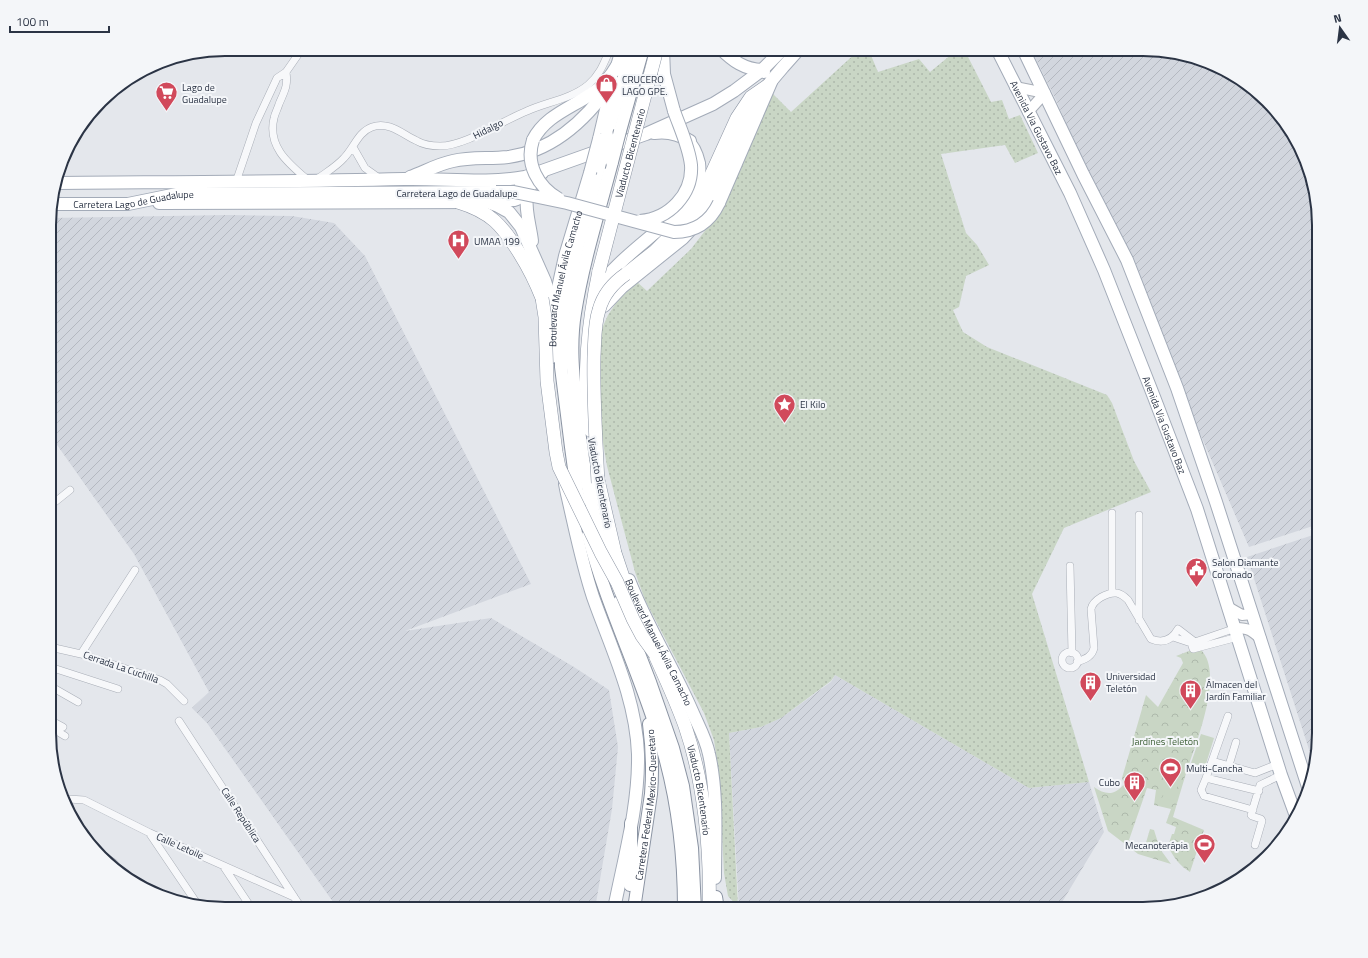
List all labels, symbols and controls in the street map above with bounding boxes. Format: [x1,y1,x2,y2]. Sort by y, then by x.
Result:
scale bar [10,8,109,34]
north arrow [1320,8,1360,48]
text: N [1332,10,1343,27]
text: 100 m [16,12,49,31]
shop icon: CRUCERO LAGO GPE. [594,72,620,105]
place label: CRUCERO LAGO GPE. [622,72,667,99]
street label: Avenida Via Gustavo Baz [1007,78,1067,177]
supermarket icon: Lago de Guadalupe [154,80,180,113]
place label: Lago de Guadalupe [182,80,227,107]
street label: Viaducto Bicentenario [611,107,649,199]
street label: Hidalgo [470,115,506,143]
street label: Carretera Lago de Guadalupe [73,186,194,212]
street label: Carretera Lago de Guadalupe [396,186,518,201]
street label: Boulevard Manuel Ávila Camacho [545,208,586,347]
hospital icon: UMAA 199 [446,228,472,261]
place label: UMAA 199 [474,234,520,249]
street label: Avenida Via Gustavo Baz [1139,374,1190,476]
place icon: El Kilo [771,391,797,424]
place label: El Kilo [800,397,826,412]
street label: Viaducto Bicentenario [584,436,616,530]
public building icon: Salon Diamante Coronado [1183,555,1209,588]
place label: Salon Diamante Coronado [1212,555,1279,582]
street label: Boulevard Manuel Ávila Camacho [622,577,696,708]
street label: Cerrada La Cuchilla [81,647,161,687]
building icon: Universidad Teletón [1077,669,1103,702]
place label: Universidad Teletón [1106,669,1156,696]
building icon: Álmacen del Jardín Familiar [1177,677,1203,710]
place label: Álmacen del Jardín Familiar [1206,677,1266,704]
street label: Carretera Federal Mexico-Queretaro [631,729,660,881]
park label: Jardínes Teletón [1132,734,1198,749]
street label: Viaducto Bicentenario [684,743,714,836]
sports icon: Multi-Cancha [1158,755,1184,788]
place label: Multi-Cancha [1186,761,1243,776]
building icon: Cubo [1122,769,1148,802]
place label: Cubo [1099,775,1120,790]
street label: Calle República [218,784,264,846]
street label: Calle Letoile [154,829,206,863]
sports icon: Mecanoterápia [1191,832,1217,865]
place label: Mecanoterápia [1125,838,1188,853]

